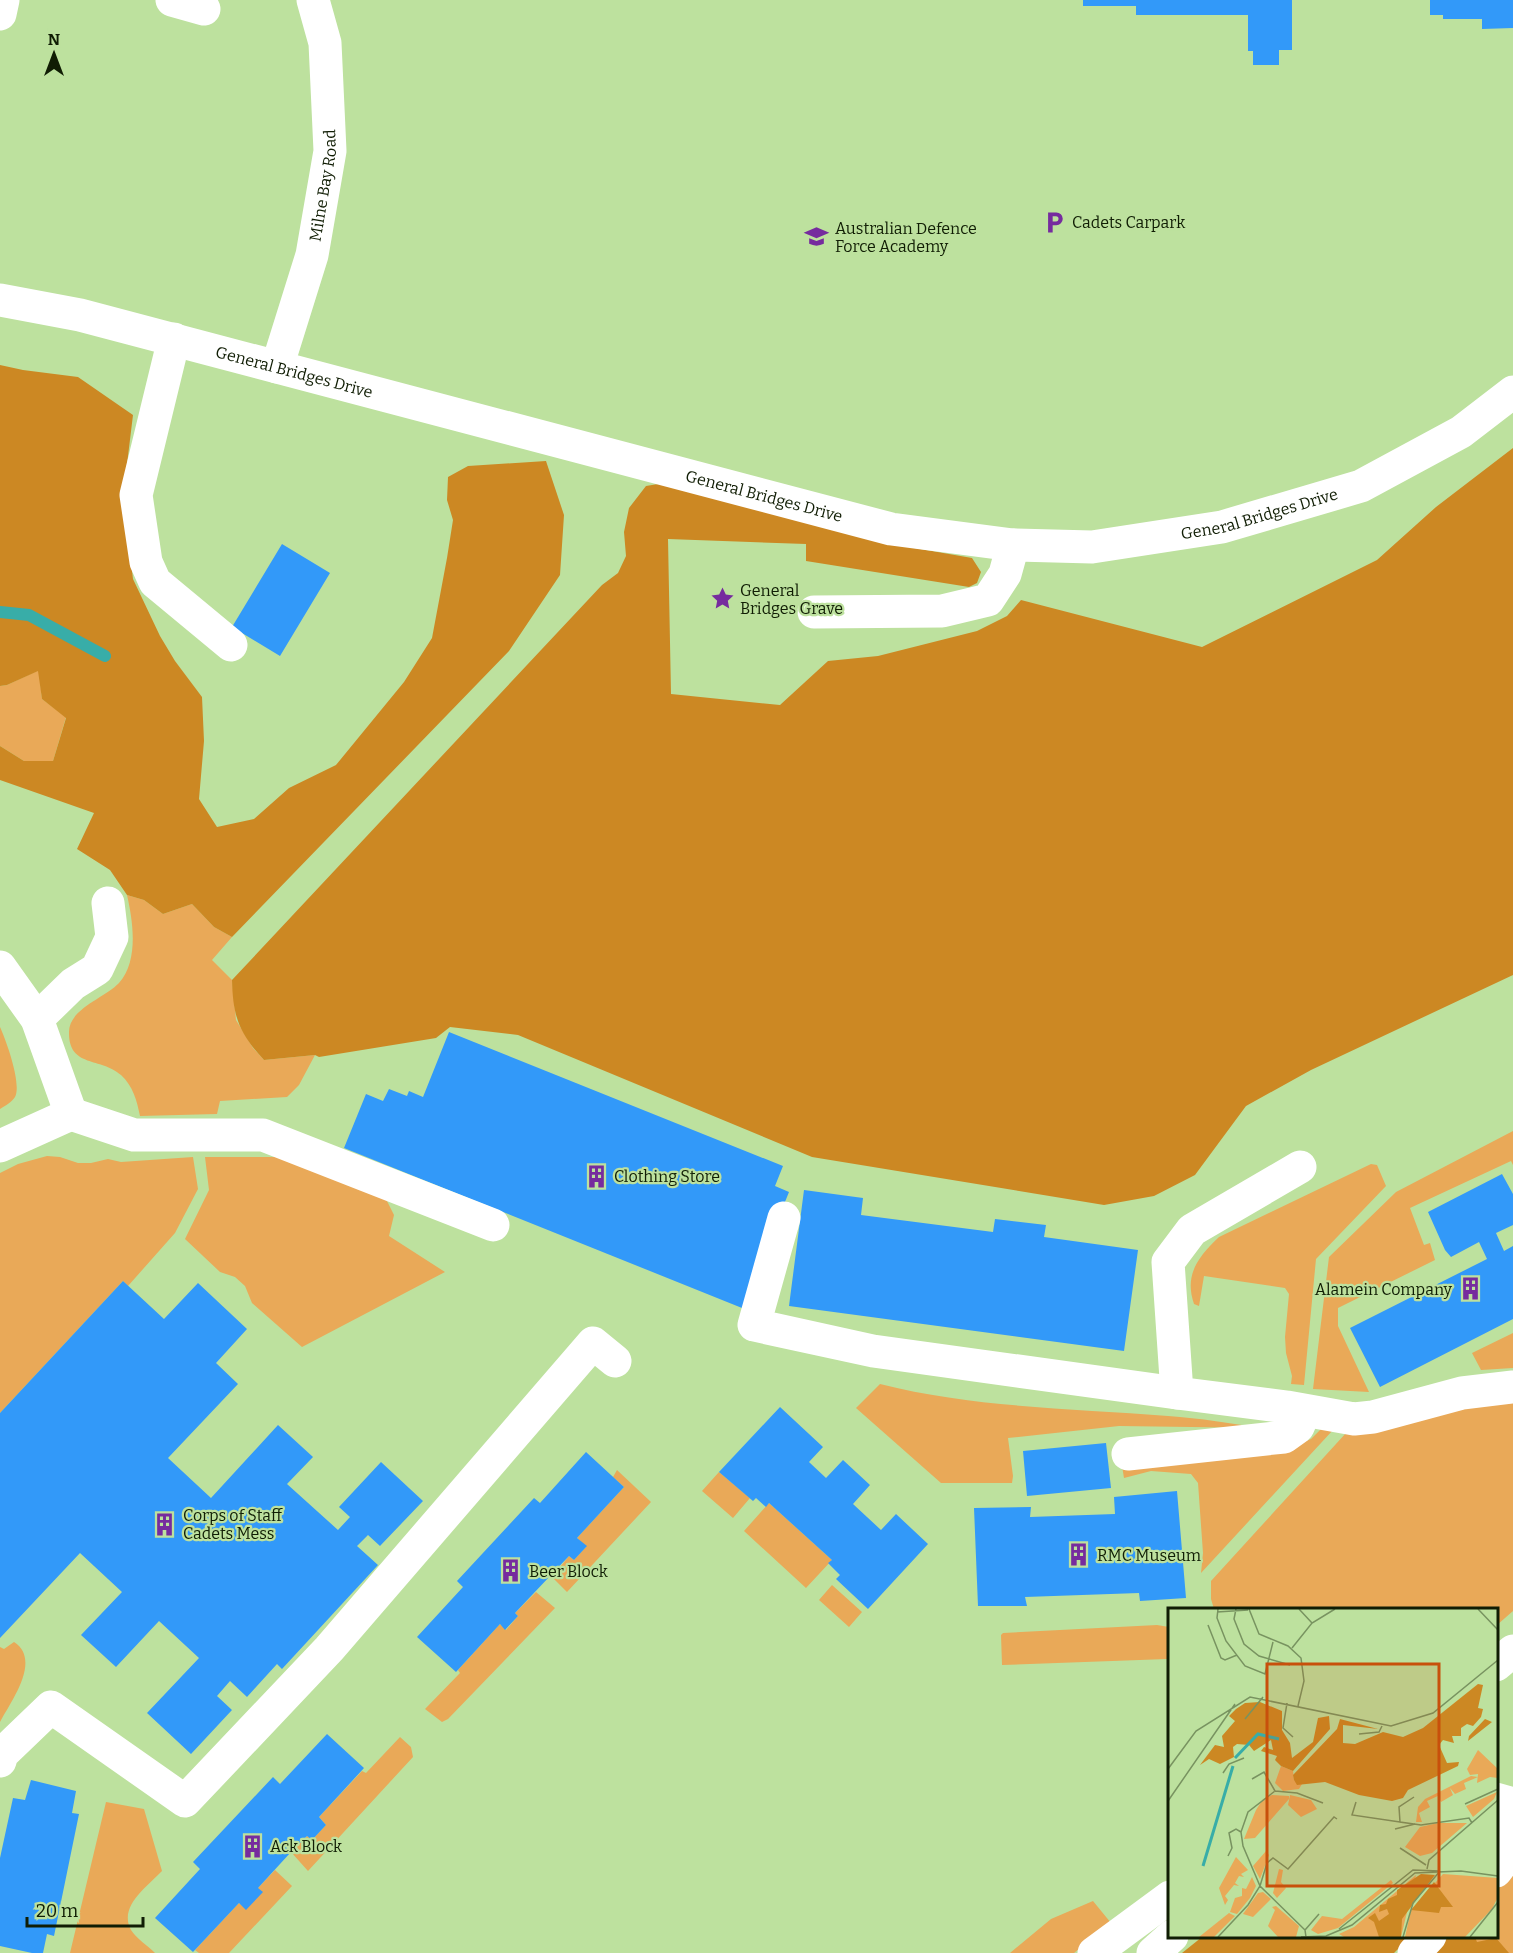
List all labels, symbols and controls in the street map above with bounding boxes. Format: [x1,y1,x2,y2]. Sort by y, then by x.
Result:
north arrow [24,24,84,84]
text: N [48,30,60,49]
street label: Milne Bay Road [306,128,340,243]
parking icon: Cadets Carpark [1041,209,1067,235]
place label: Cadets Carpark [1072,213,1185,232]
place label: Australian Defence Force Academy [835,219,977,256]
school or university icon: Australian Defence Force Academy [804,224,830,250]
street label: General Bridges Drive [214,342,375,402]
street label: General Bridges Drive [684,466,845,526]
street label: General Bridges Drive [1180,484,1340,543]
place label: General Bridges Grave [740,581,843,618]
place icon: General Bridges Grave [709,586,735,612]
building icon: Clothing Store [583,1163,609,1189]
place label: Clothing Store [614,1167,720,1186]
building icon: Alamein Company [1457,1276,1483,1302]
place label: Alamein Company [1315,1280,1453,1299]
place label: Corps of Staff Cadets Mess [183,1506,283,1543]
building icon: Corps of Staff Cadets Mess [152,1511,178,1537]
building icon: RMC Museum [1066,1542,1092,1568]
place label: RMC Museum [1097,1546,1201,1565]
building icon: Beer Block [498,1558,524,1584]
place label: Beer Block [529,1562,608,1581]
inset map [1168,1608,1498,1938]
building icon: Ack Block [239,1833,265,1859]
place label: Ack Block [270,1837,342,1856]
scale bar [27,1890,142,1928]
text: 20 m [36,1900,78,1922]

